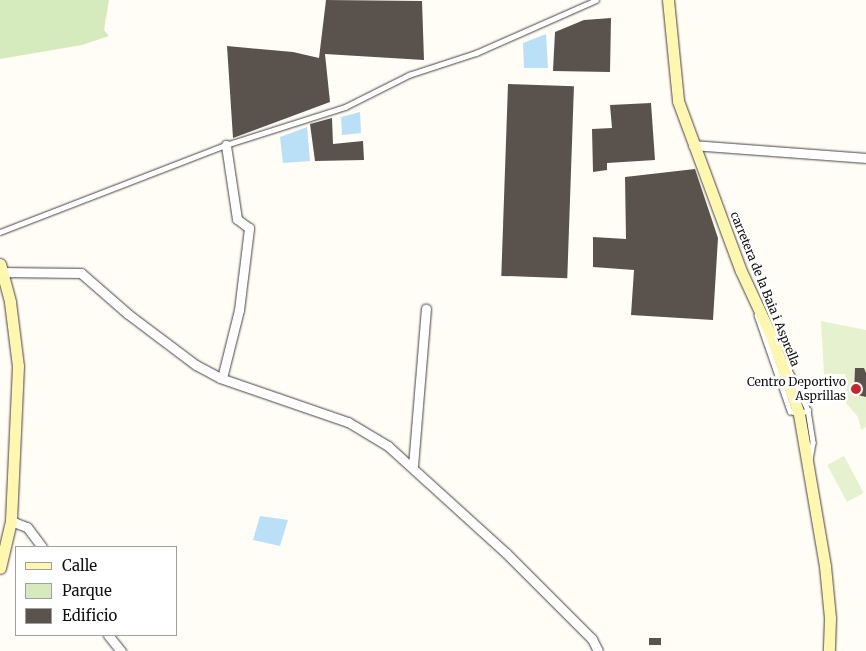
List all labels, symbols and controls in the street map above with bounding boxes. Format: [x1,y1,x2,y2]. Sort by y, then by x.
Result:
street label: carretera de la Baia i Asprella [727,210,803,368]
place label: Centro Deportivo Asprillas [747,375,846,403]
marker: Centro Deportivo Asprillas [850,383,862,395]
legend [15,546,178,636]
text: Calle [62,556,97,575]
text: Parque [62,581,112,600]
text: Edificio [62,606,117,625]

